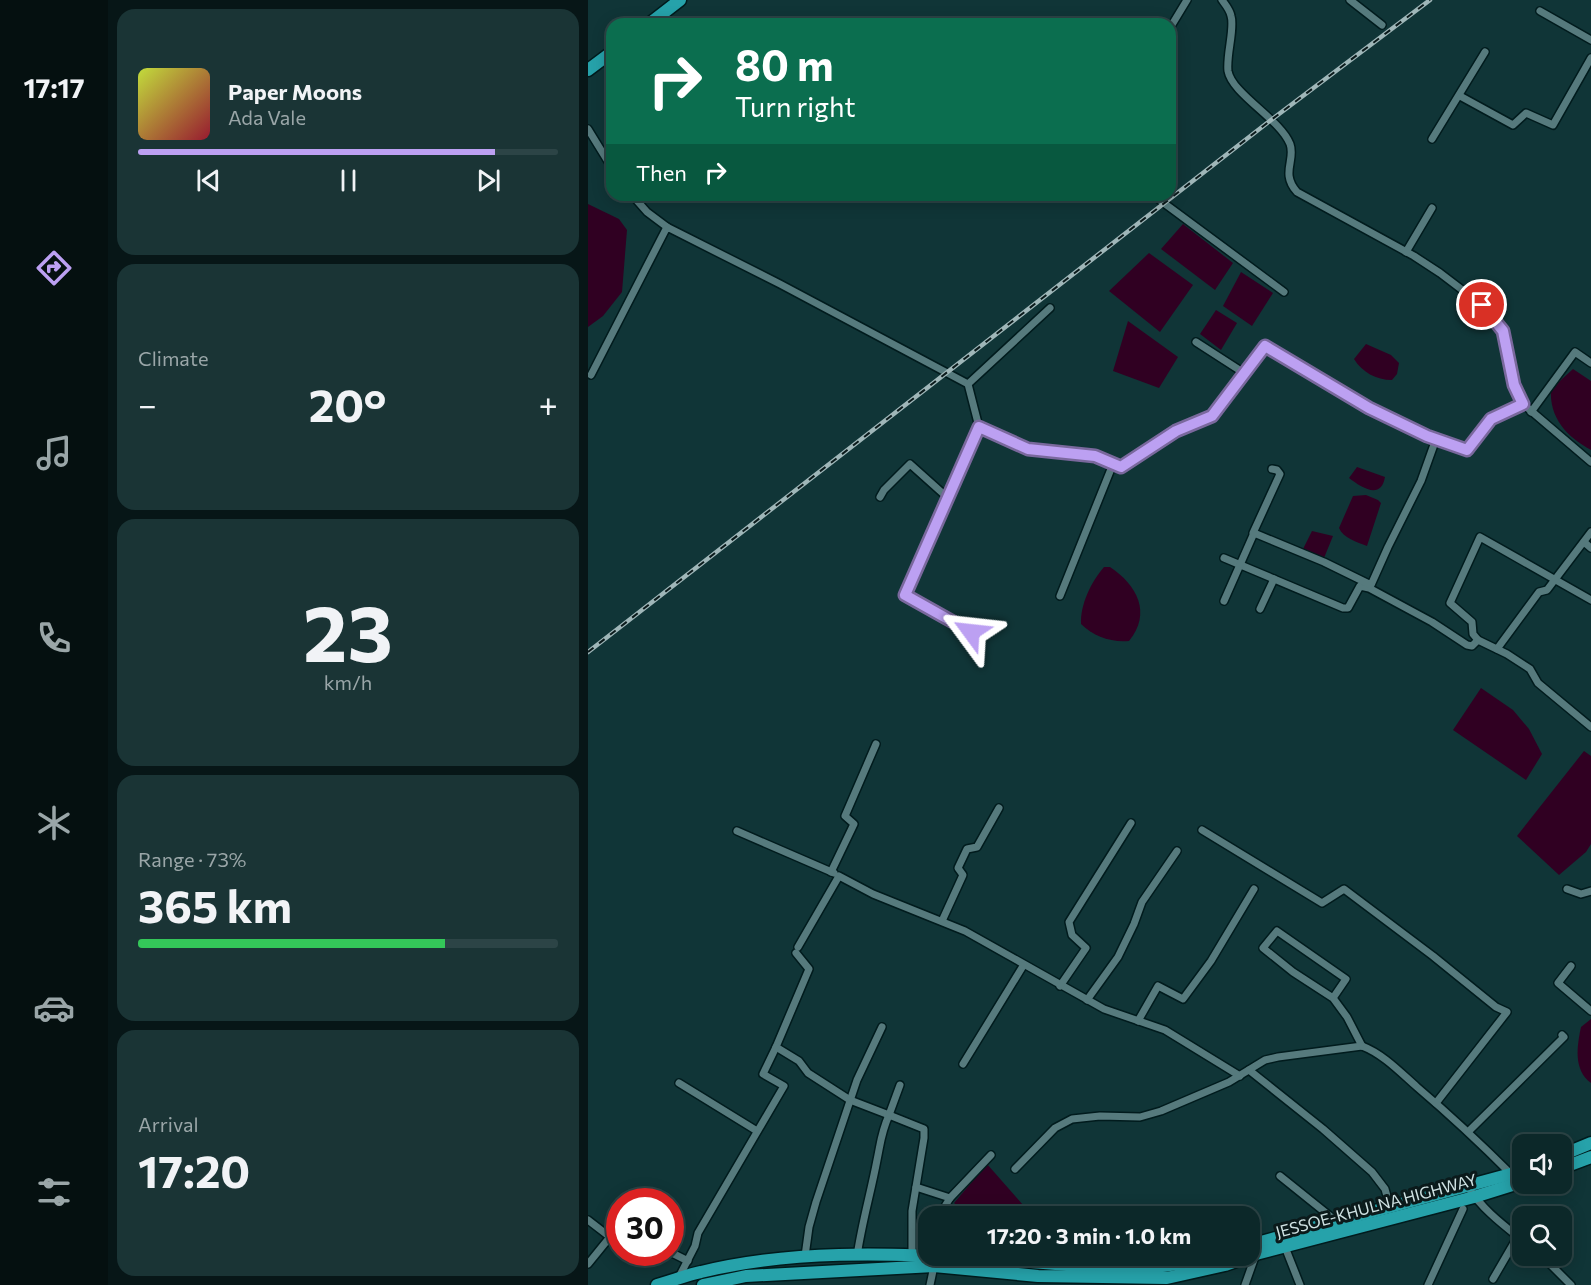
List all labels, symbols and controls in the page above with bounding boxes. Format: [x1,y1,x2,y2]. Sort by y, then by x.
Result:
text: 80 m [735,38,834,90]
icon: right [636,42,714,120]
text: 17:17 [23,71,85,104]
text: Paper Moons [228,78,362,105]
text: Turn right [735,90,855,123]
text: Ada Vale [228,105,306,129]
icon: right [699,156,732,189]
text: Then [636,159,687,186]
icon: previous [192,164,225,197]
icon: pause [332,164,365,197]
icon: next [472,164,505,197]
icon: directions [33,247,75,289]
pin [1456,279,1507,330]
icon: arrive [1465,288,1498,321]
text: Climate [138,346,208,370]
text: 20° [309,376,387,431]
text: − [138,383,157,424]
text: + [539,383,558,424]
icon: music [33,432,75,474]
text: 23 [303,583,393,678]
position arrow [939,600,1003,664]
icon: phone [33,617,75,659]
text: km/h [324,670,372,694]
icon: climate [33,802,75,844]
text: Range · 73% [138,847,246,871]
text: 365 km [138,877,292,932]
icon: car [33,987,75,1029]
text: Arrival [138,1112,199,1136]
map controls [1512,1134,1572,1266]
button: sound [1512,1134,1572,1194]
text: 17:20 [138,1142,250,1197]
street label: JESSOE-KHULNA HIGHWAY [1273,1169,1479,1241]
icon: filters [33,1171,75,1213]
speed limit sign: 30 [606,1188,684,1266]
button: search [1512,1206,1572,1266]
text: 17:20 · 3 min · 1.0 km [987,1222,1191,1249]

